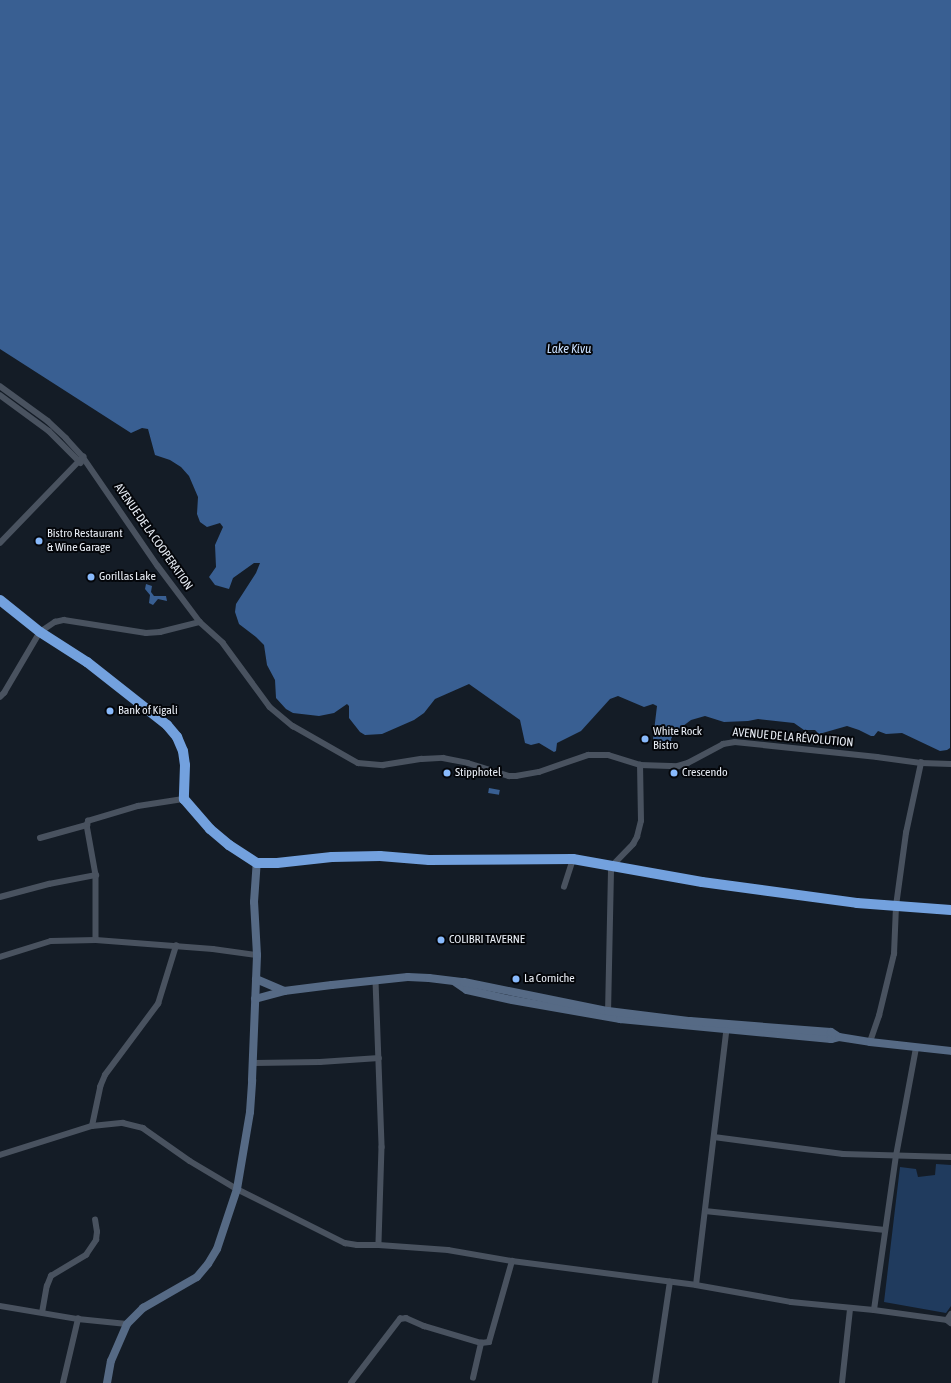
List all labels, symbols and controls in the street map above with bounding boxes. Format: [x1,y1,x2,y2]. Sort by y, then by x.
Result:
water label: Lake Kivu [547,341,591,357]
street label: AVENUE DE LA COOPERATION [111,481,195,593]
place label: Bistro Restaurant & Wine Garage [47,527,123,555]
marker: Bistro Restaurant & Wine Garage [34,536,44,546]
place label: Gorillas Lake [99,570,156,584]
marker: Gorillas Lake [86,572,96,582]
place label: Bank of Kigali [118,704,178,718]
marker: Bank of Kigali [105,706,115,716]
place label: White Rock Bistro [653,725,702,753]
street label: AVENUE DE LA RÉVOLUTION [732,726,854,750]
marker: White Rock Bistro [640,734,650,744]
place label: Stipphotel [455,766,501,780]
place label: Crescendo [682,766,728,780]
marker: Stipphotel [442,768,452,778]
marker: Crescendo [669,768,679,778]
place label: COLIBRI TAVERNE [449,933,525,947]
marker: COLIBRI TAVERNE [436,935,446,945]
place label: La Corniche [524,972,575,986]
marker: La Corniche [511,974,521,984]

